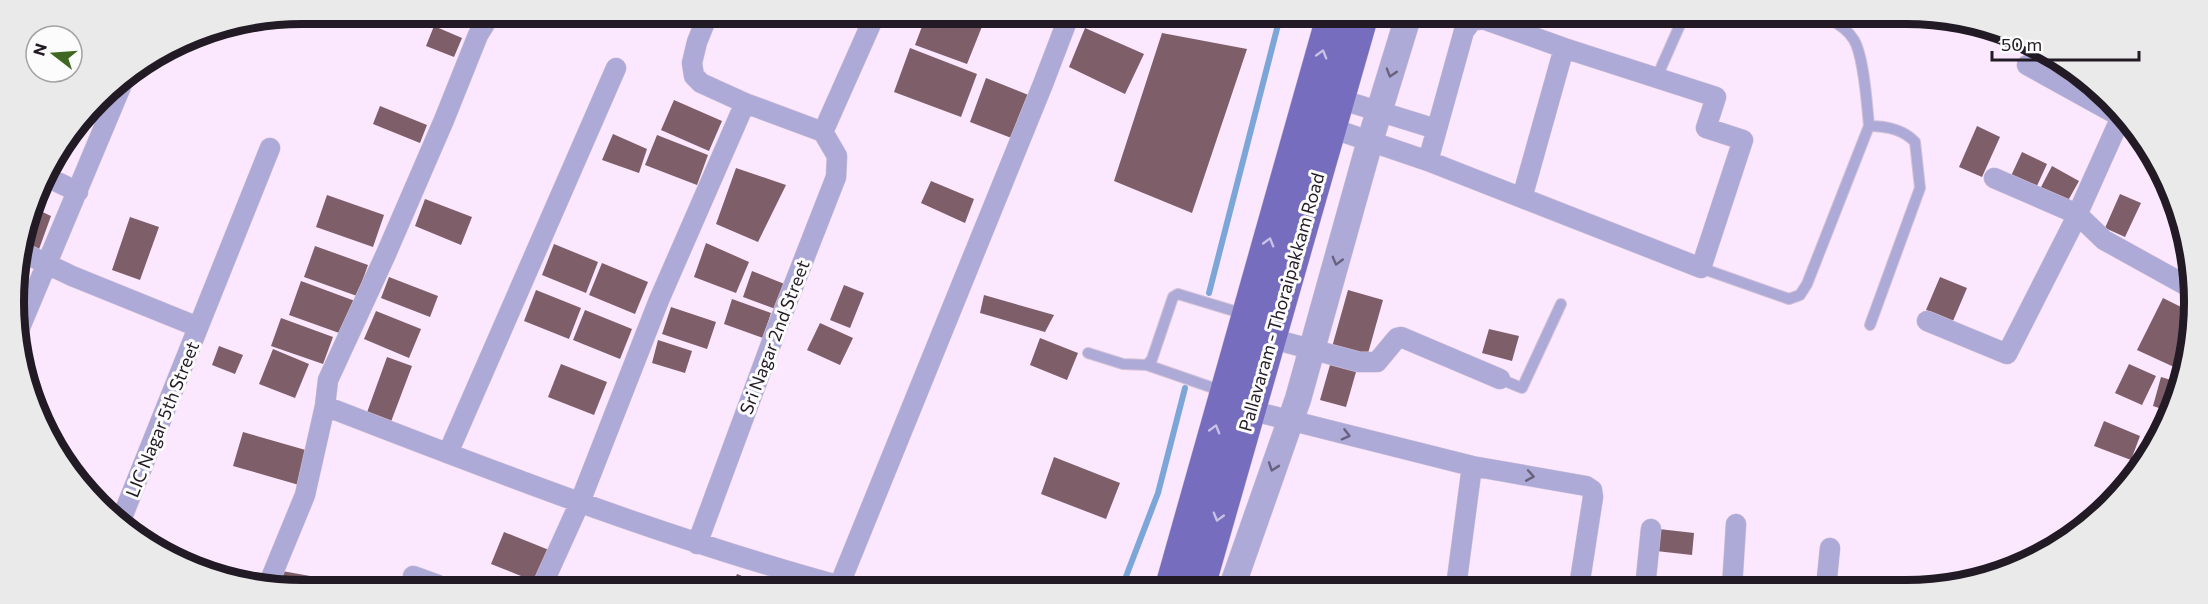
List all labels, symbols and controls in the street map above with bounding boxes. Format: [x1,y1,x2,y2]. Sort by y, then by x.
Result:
north arrow [24,24,84,84]
scale bar [1992,24,2139,62]
text: 50 m [2001,33,2042,55]
text: N [28,41,50,58]
one-way arrow [1315,49,1327,60]
one-way arrow [1386,67,1398,78]
street label: Pallavaram - Thoraipakkam Road [1233,170,1329,434]
one-way arrow [1261,237,1274,247]
one-way arrow [1332,255,1344,265]
street label: Sri Nagar 2nd Street [734,257,814,417]
street label: LIC Nagar 5th Street [121,338,203,500]
one-way arrow [1208,424,1220,435]
one-way arrow [1341,428,1351,441]
one-way arrow [1268,461,1281,472]
one-way arrow [1524,469,1534,482]
one-way arrow [1213,512,1226,522]

